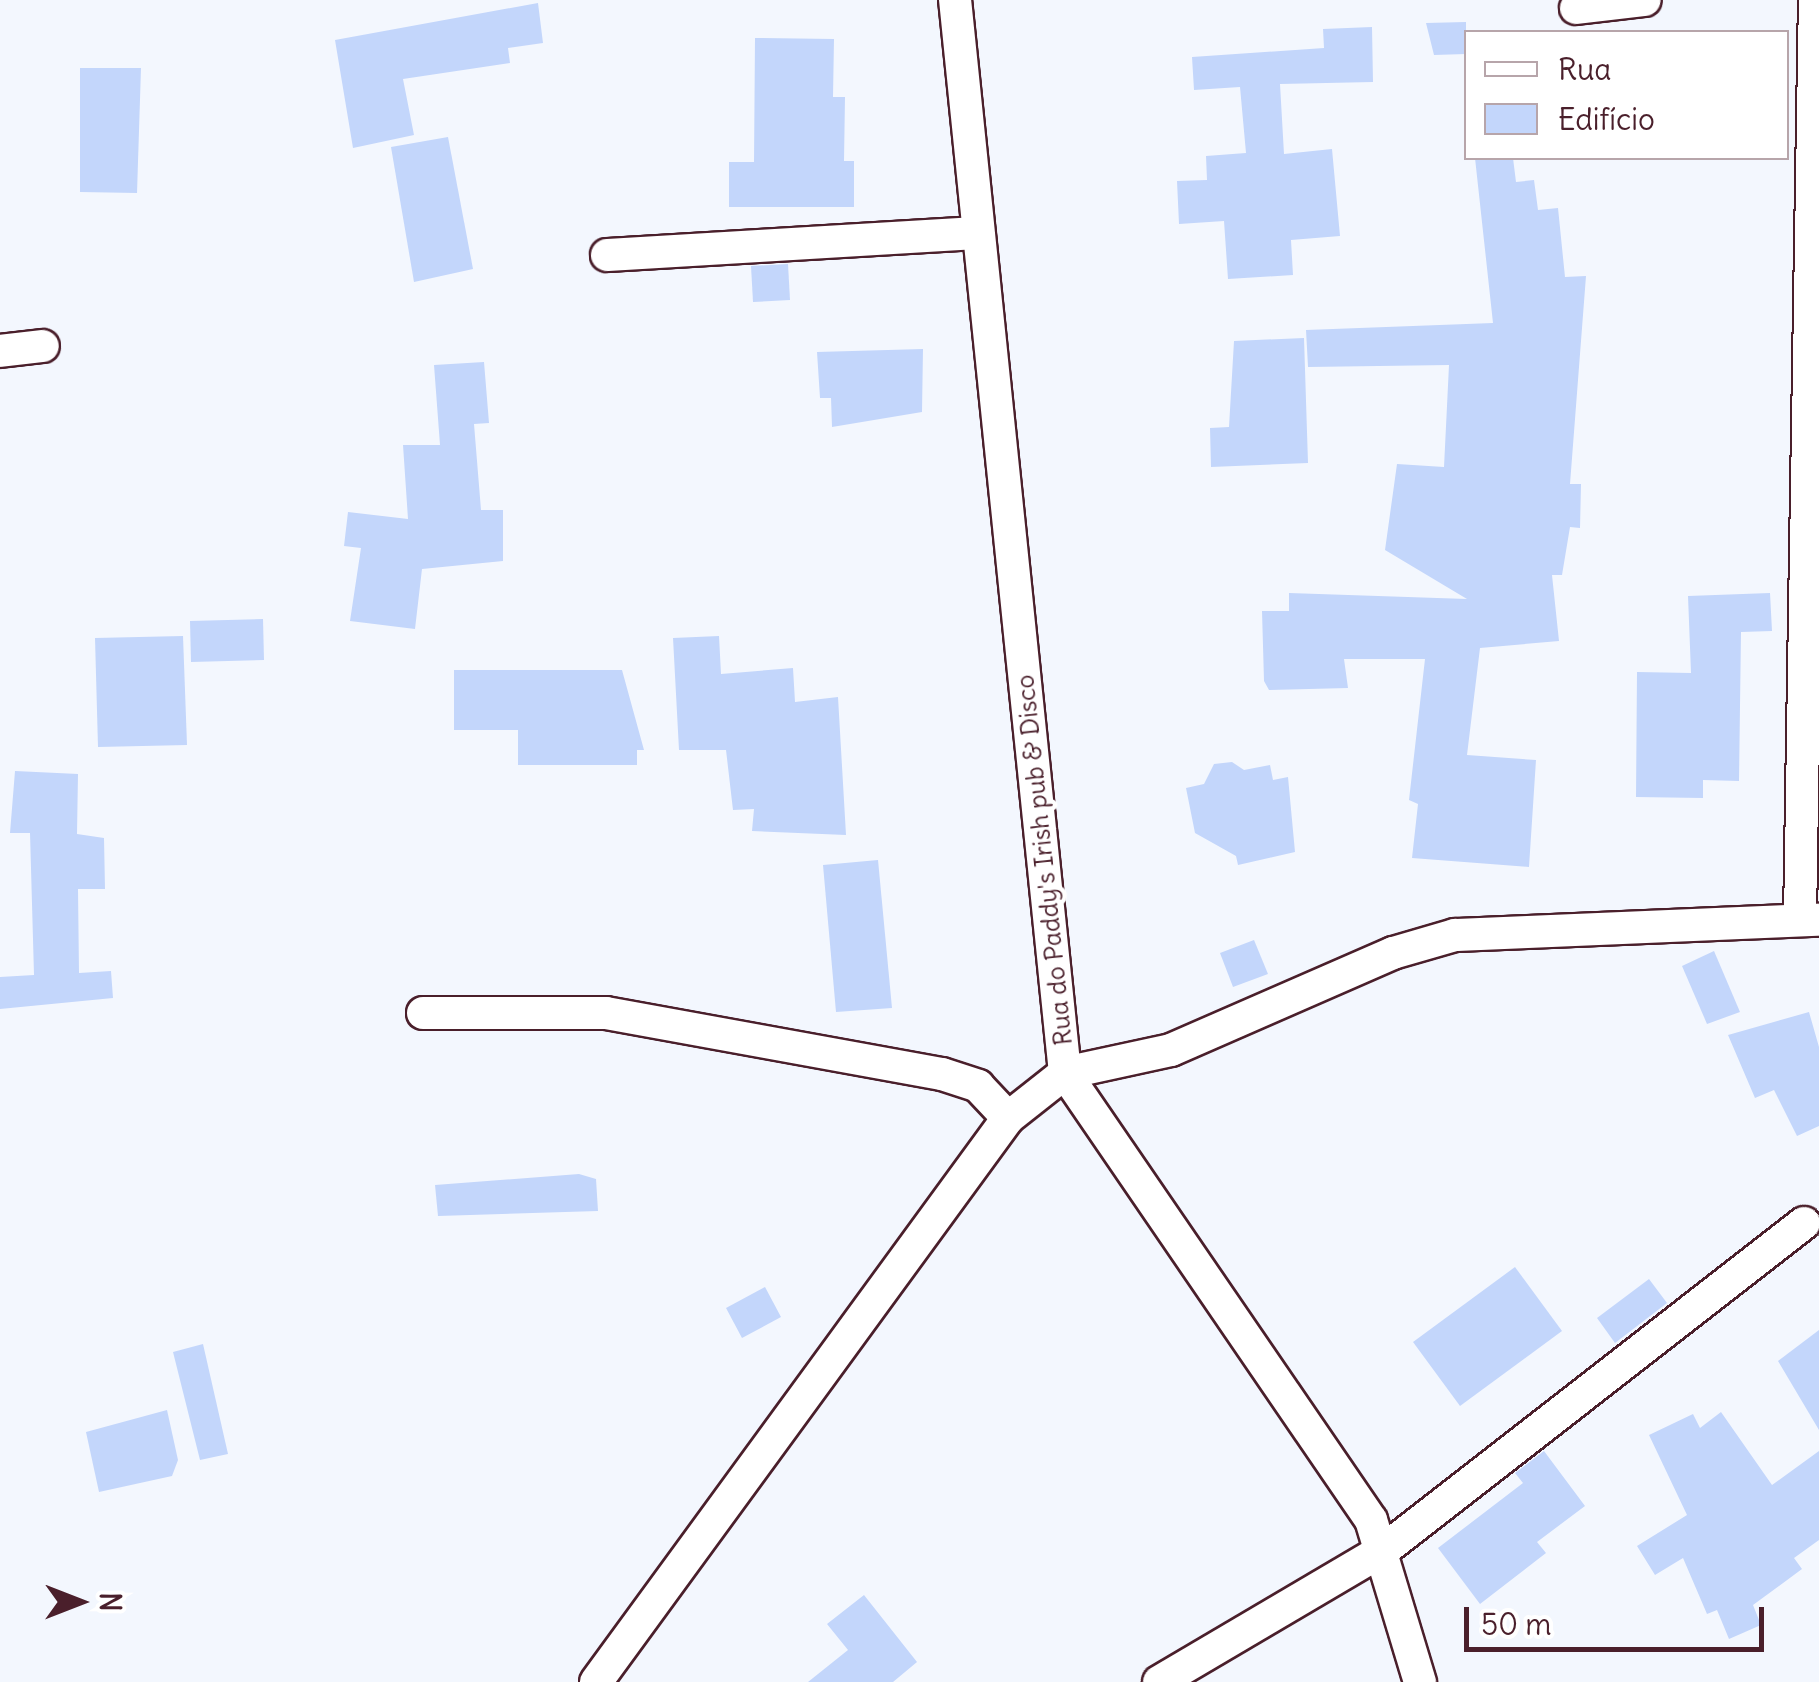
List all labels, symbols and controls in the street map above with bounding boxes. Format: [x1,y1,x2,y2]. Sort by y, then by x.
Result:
legend [1464,30,1789,160]
text: Rua [1558,50,1611,88]
text: Edifício [1558,100,1655,138]
street label: Rua do Paddy's Irish pub & Disco [1010,673,1078,1047]
north arrow [30,1552,130,1652]
scale bar [1469,1587,1769,1649]
text: N [92,1592,128,1612]
text: 50 m [1481,1605,1551,1643]

